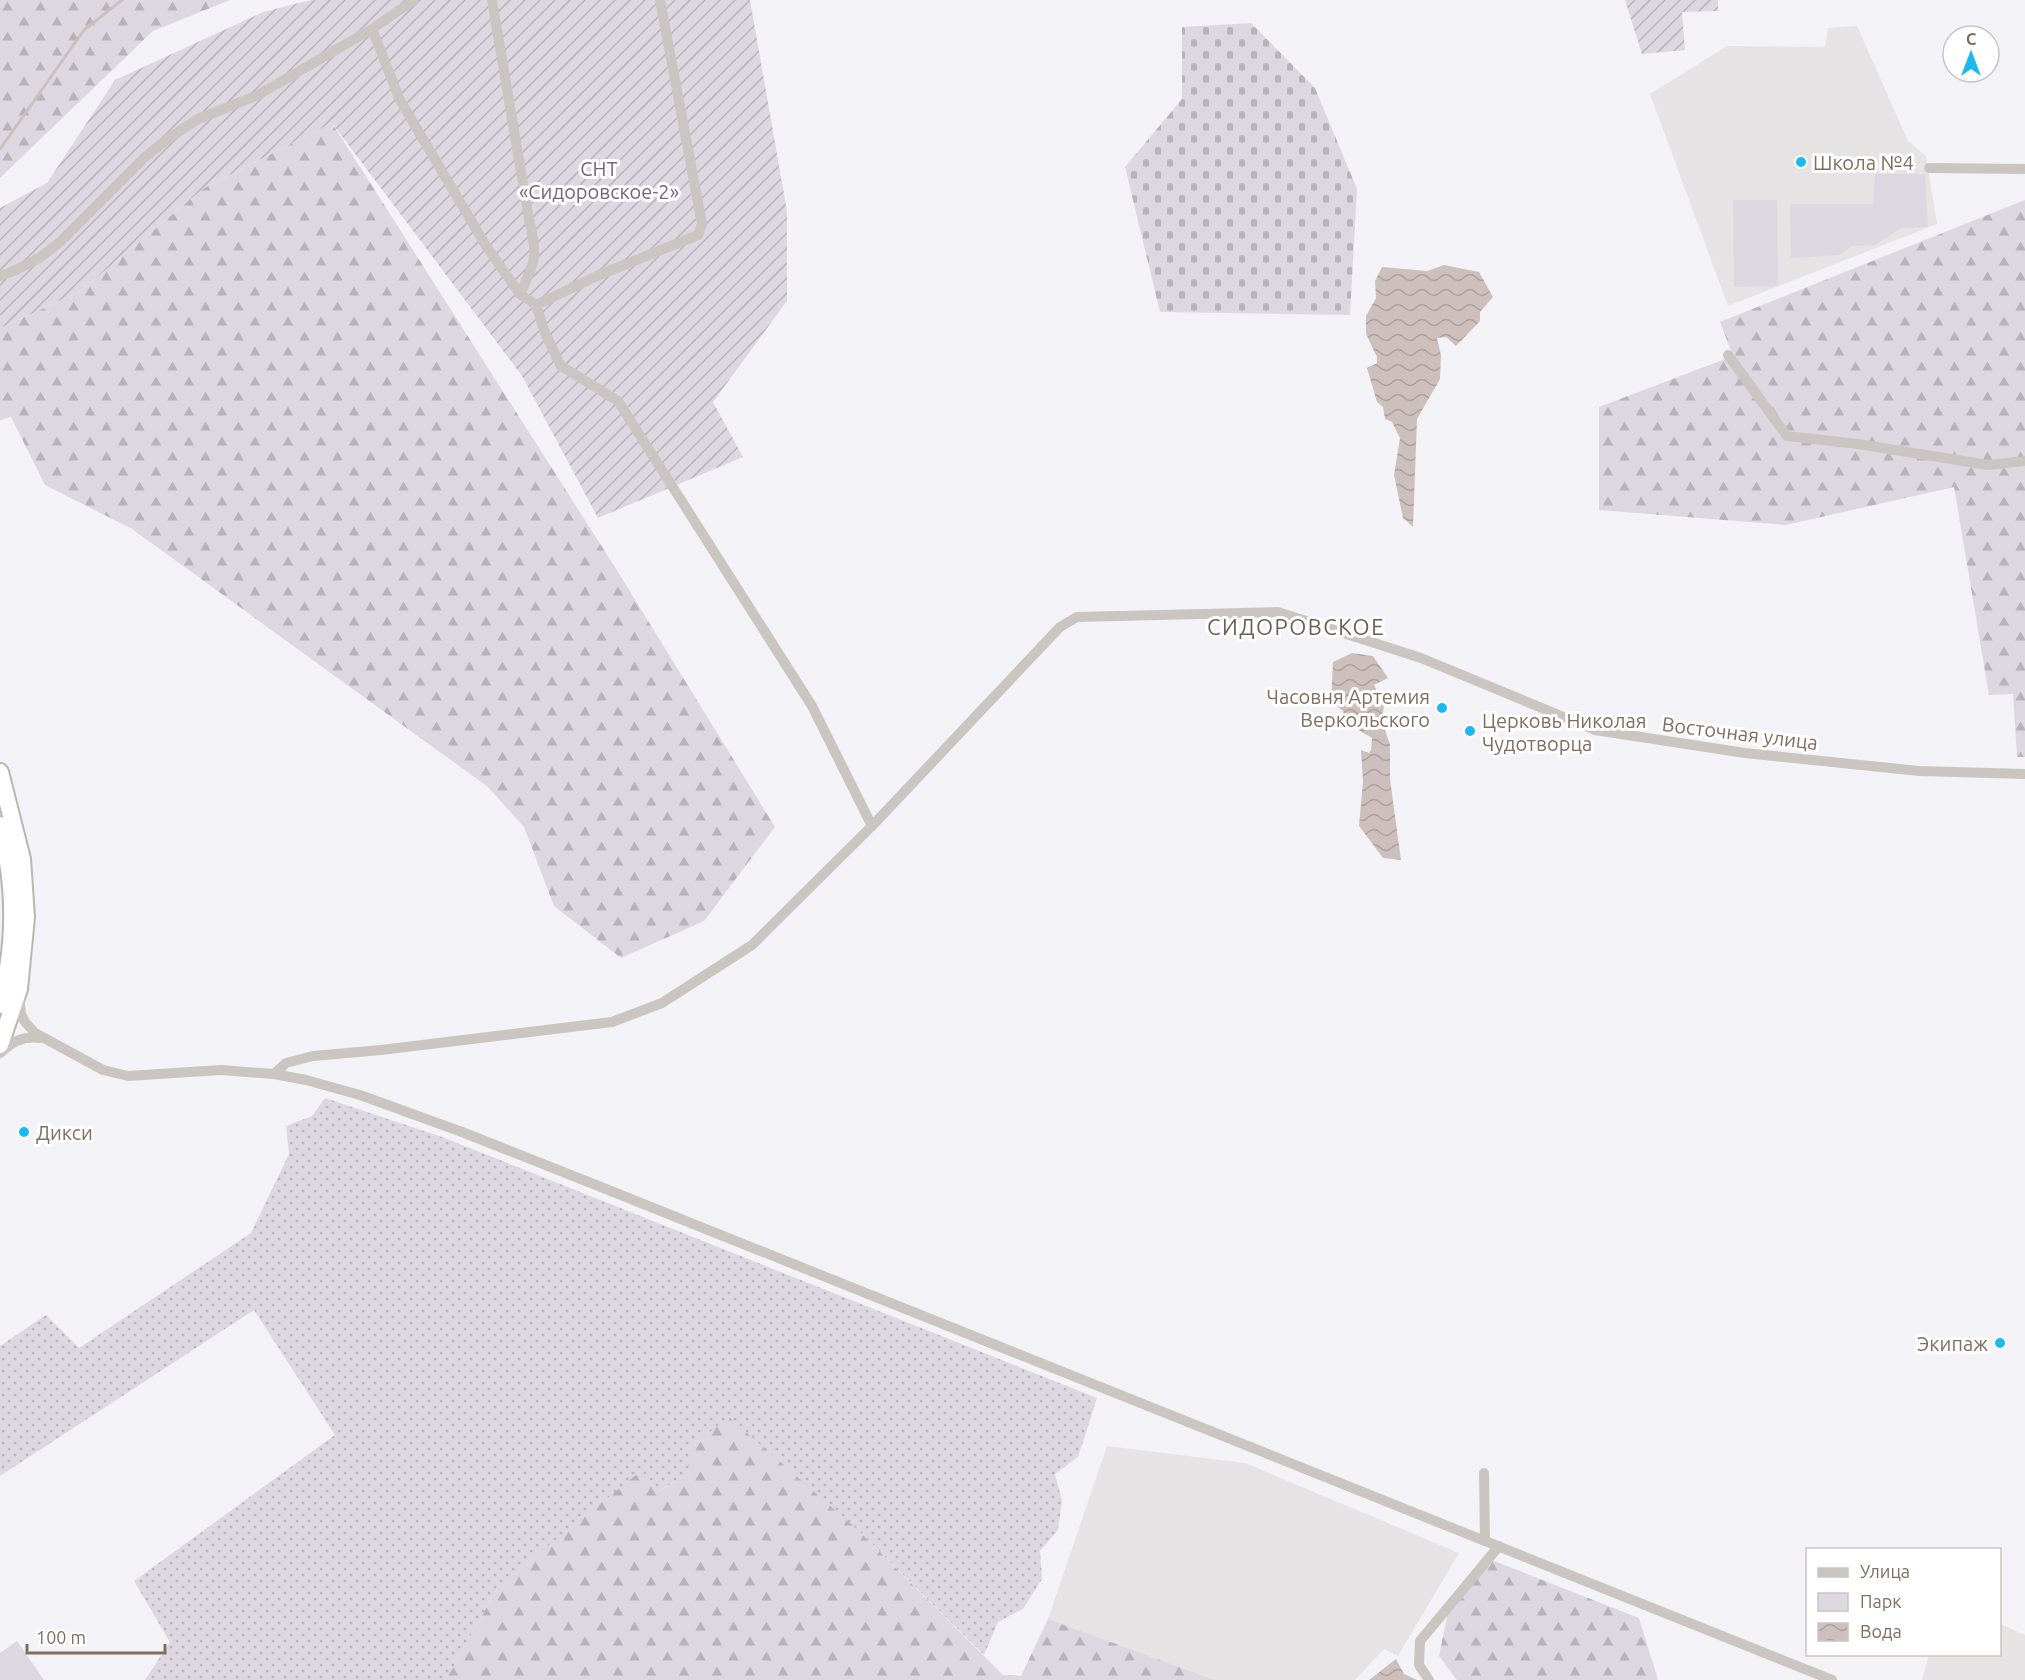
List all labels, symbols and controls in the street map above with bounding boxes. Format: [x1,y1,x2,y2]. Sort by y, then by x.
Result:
north arrow [1941,24,2001,84]
text: С [1966,30,1976,48]
place label: Школа №4 [1813,151,1914,174]
marker: Школа №4 [1794,155,1808,169]
park label: СНТ «Сидоровское-2» [519,157,679,203]
district label: СИДОРОВСКОЕ [1207,614,1385,639]
place label: Часовня Артемия Веркольского [1267,685,1430,731]
marker: Часовня Артемия Веркольского [1435,701,1449,715]
place label: Церковь Николая Чудотворца [1482,709,1647,755]
street label: Восточная улица [1661,712,1819,754]
marker: Церковь Николая Чудотворца [1463,724,1477,738]
place label: Дикси [36,1121,93,1144]
marker: Дикси [17,1125,31,1139]
place label: Экипаж [1917,1332,1988,1355]
marker: Экипаж [1993,1336,2007,1350]
legend [1806,1548,2001,1656]
text: Улица [1860,1561,1910,1581]
text: Парк [1860,1591,1901,1611]
scale bar [27,1617,165,1655]
text: Вода [1860,1621,1902,1641]
text: 100 m [36,1627,86,1647]

